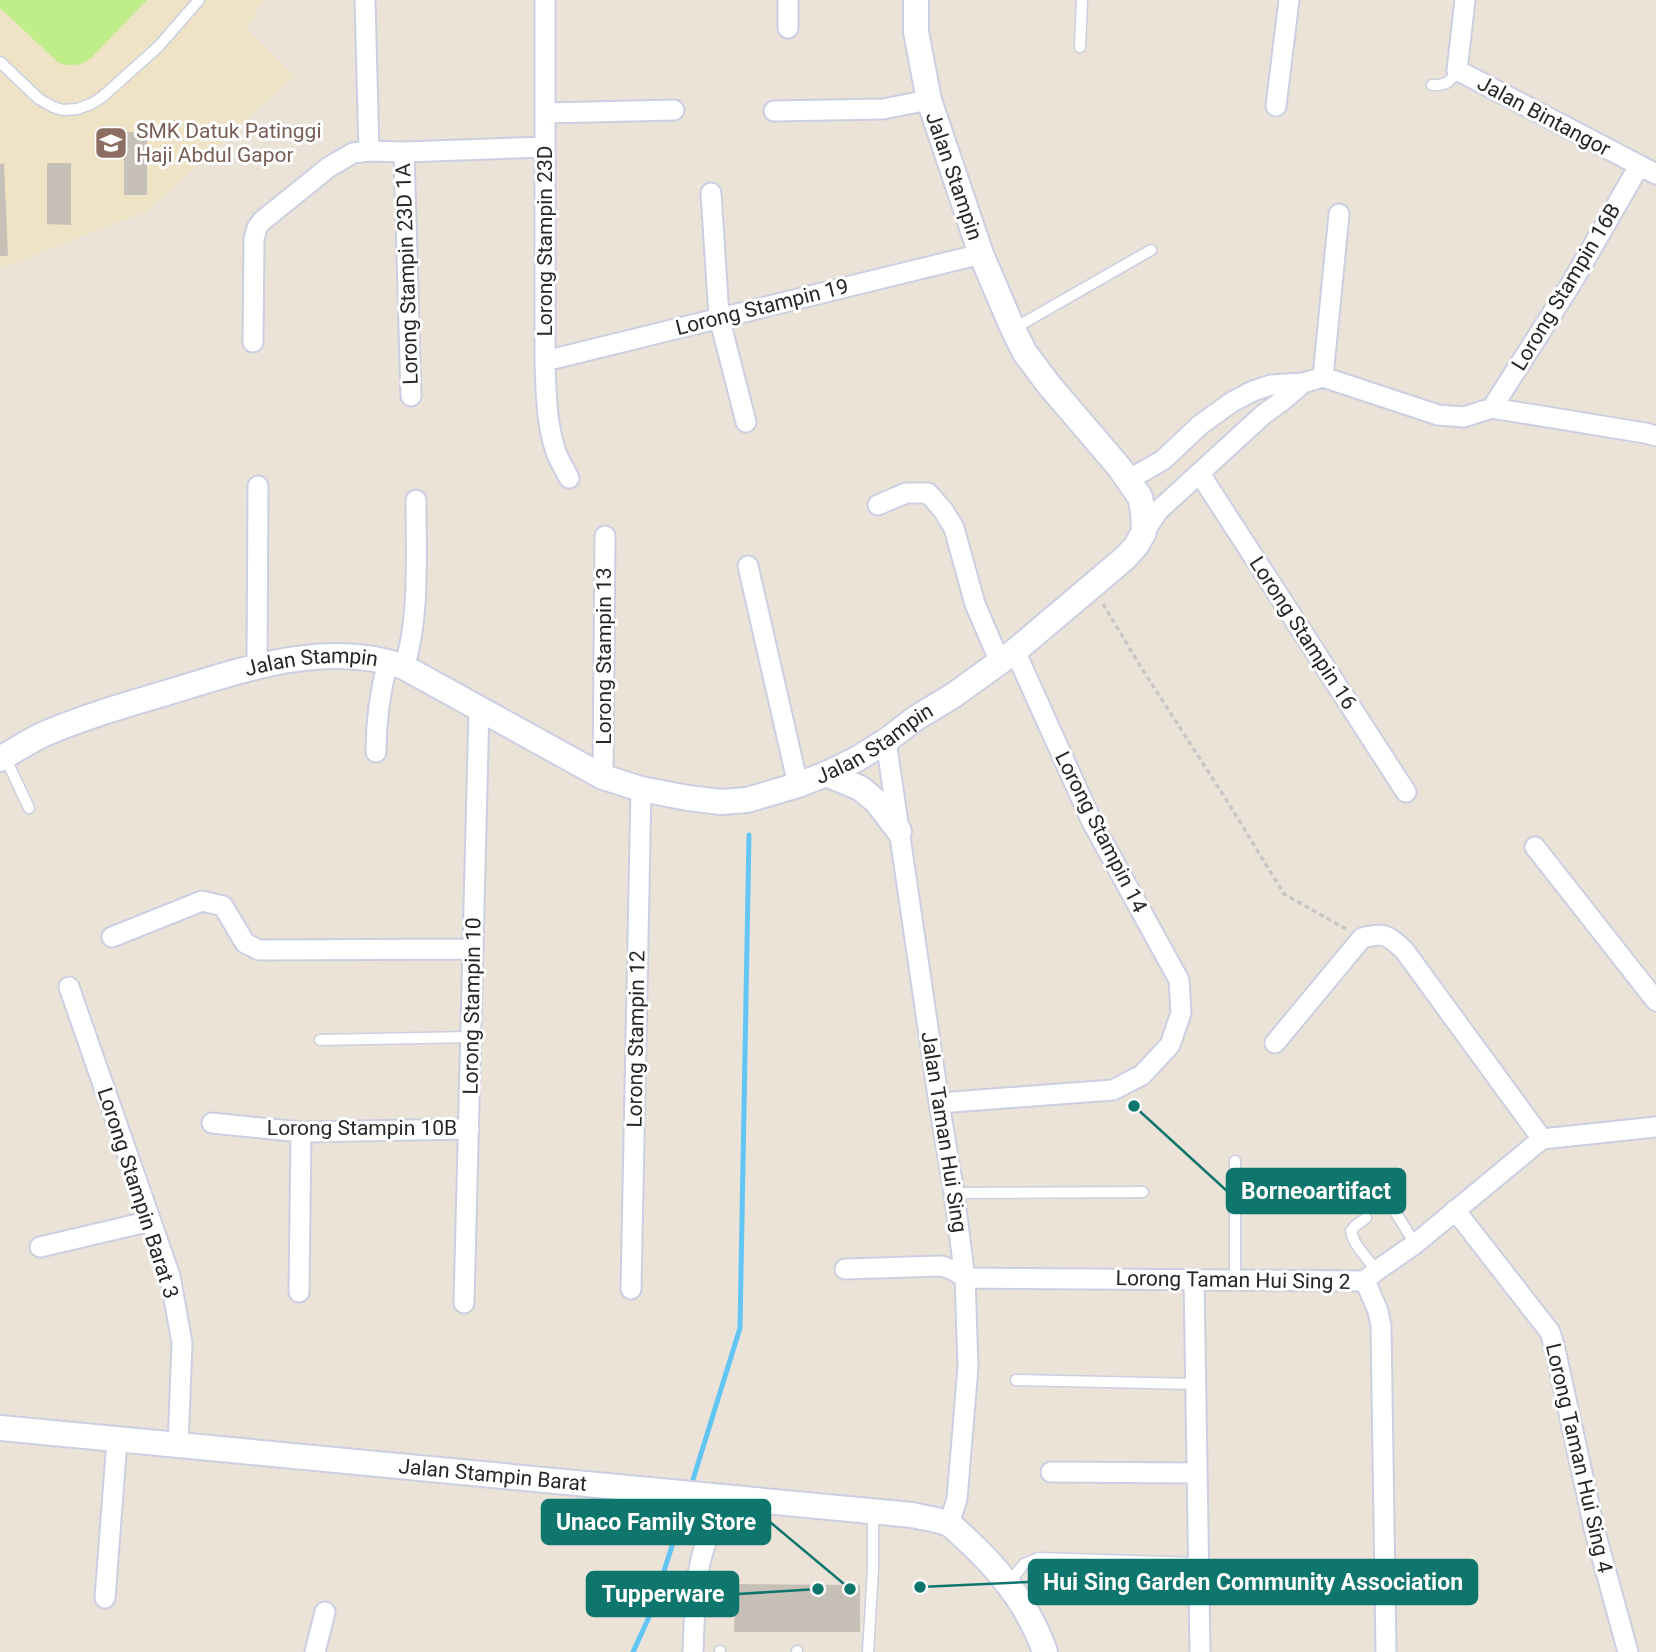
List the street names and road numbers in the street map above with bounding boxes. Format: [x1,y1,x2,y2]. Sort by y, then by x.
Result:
street label: Jalan Bintangor [1474,71,1614,161]
street label: Jalan Stampin [921,109,987,243]
street label: Lorong Stampin 23D [533,145,557,337]
street label: Lorong Stampin 23D 1A [391,162,423,385]
street label: Lorong Stampin 16B [1507,199,1625,375]
street label: Lorong Stampin 19 [673,274,851,340]
street label: Lorong Stampin 16 [1245,552,1361,714]
street label: Lorong Stampin 13 [592,567,616,745]
street label: Jalan Stampin [242,644,380,681]
street label: Jalan Stampin [812,699,937,789]
street label: Lorong Stampin 14 [1050,748,1152,917]
street label: Lorong Stampin 10 [458,917,486,1095]
street label: Lorong Stampin 12 [622,950,650,1128]
street label: Jalan Taman Hui Sing [916,1030,972,1234]
street label: Lorong Stampin Barat 3 [93,1085,183,1301]
street label: Lorong Stampin 10B [267,1116,457,1140]
street label: Lorong Taman Hui Sing 2 [1115,1266,1351,1294]
street label: Lorong Taman Hui Sing 4 [1541,1341,1617,1575]
street label: Jalan Stampin Barat [398,1454,588,1496]

